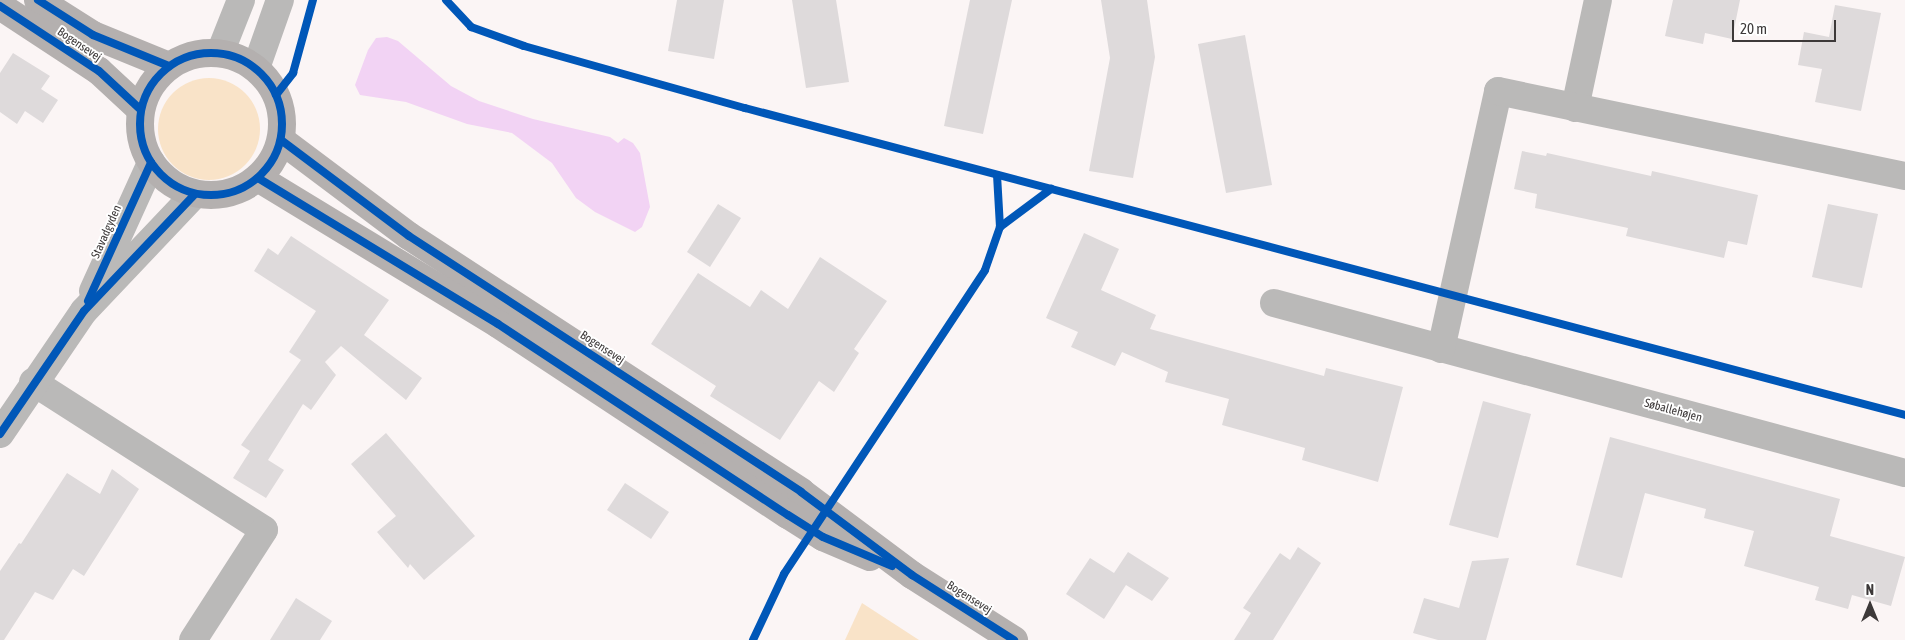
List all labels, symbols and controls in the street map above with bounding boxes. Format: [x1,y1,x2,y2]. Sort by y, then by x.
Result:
scale bar [1735,10,1839,42]
text: 20 m [1740,20,1767,37]
street label: Bogensevej [54,25,104,65]
street label: Stavadgyden [89,203,125,261]
street label: Bogensevej [577,328,627,368]
street label: Søballehøjen [1643,396,1703,426]
street label: Bogensevej [944,579,994,617]
north arrow [1845,580,1895,630]
text: N [1866,582,1874,598]

